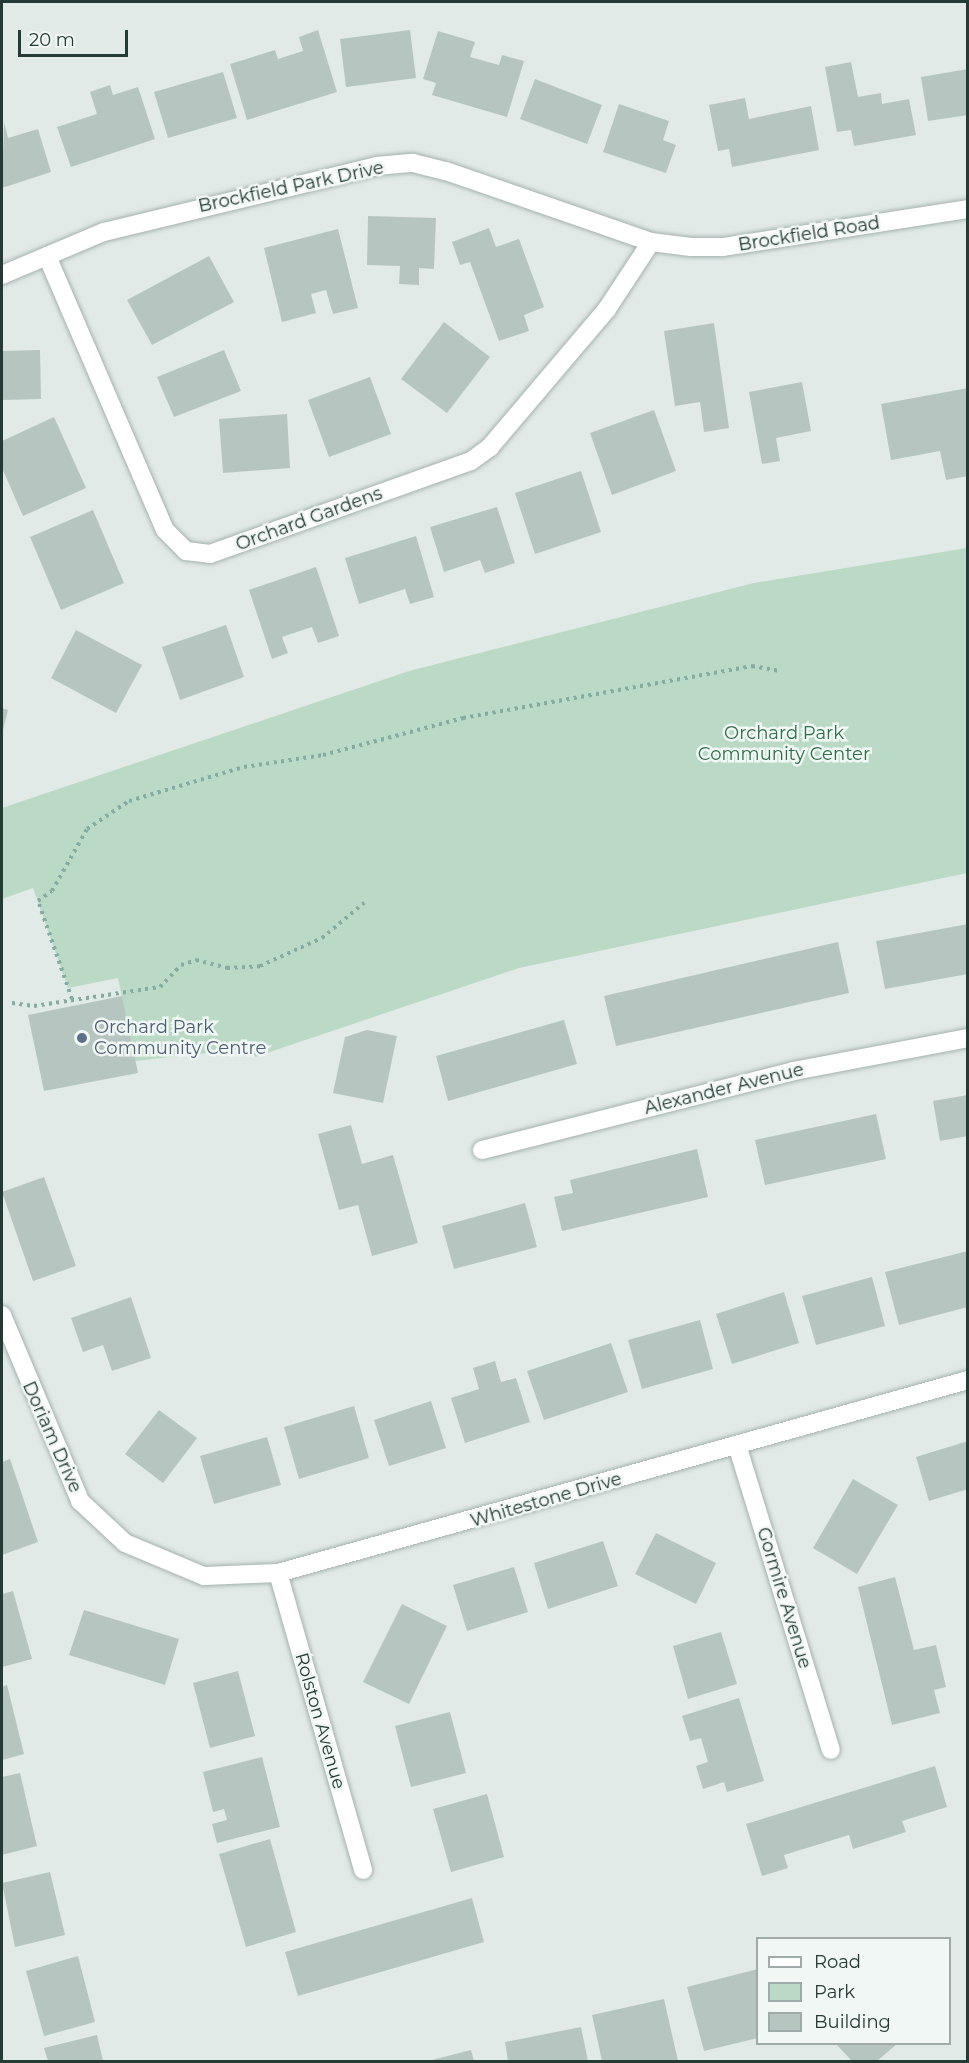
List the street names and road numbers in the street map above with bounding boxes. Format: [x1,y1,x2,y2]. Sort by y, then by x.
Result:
street label: Brockfield Park Drive [196,157,386,217]
street label: Brockfield Road [737,212,881,256]
street label: Orchard Gardens [233,482,385,556]
street label: Alexander Avenue [642,1059,806,1119]
street label: Doriam Drive [18,1378,86,1496]
street label: Whitestone Drive [468,1468,624,1532]
street label: Gormire Avenue [752,1525,816,1671]
street label: Rolston Avenue [290,1650,350,1792]

